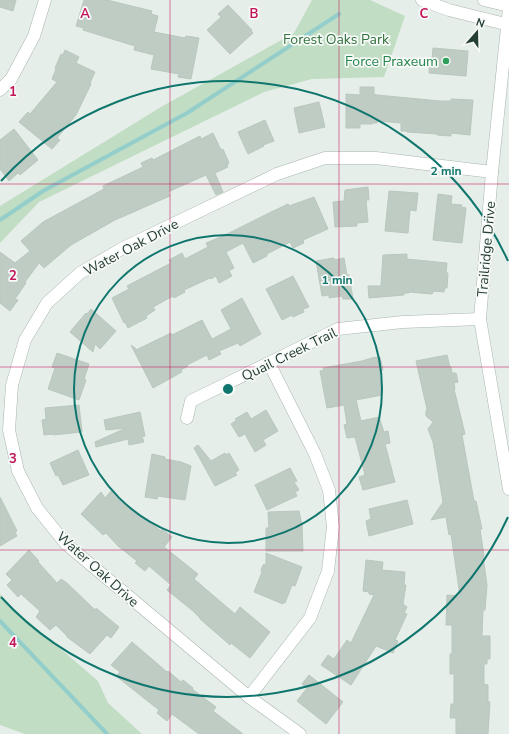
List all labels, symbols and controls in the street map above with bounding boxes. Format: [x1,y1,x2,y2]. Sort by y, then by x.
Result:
text: A [80,5,90,23]
text: B [250,5,259,23]
text: C [420,5,429,23]
north arrow [457,12,497,52]
text: N [474,15,487,32]
park label: Forest Oaks Park [283,30,390,49]
place label: Force Praxeum [345,52,438,71]
marker: Force Praxeum [441,56,451,66]
text: 1 [9,83,17,101]
text: 2 min [430,163,462,179]
street label: Trailridge Drive [473,200,500,298]
street label: Water Oak Drive [80,214,182,280]
text: 2 [9,267,17,285]
text: 1 min [321,272,353,288]
street label: Quail Creek Trail [238,323,341,386]
centre of rings [221,382,235,396]
text: 3 [9,450,17,468]
street label: Water Oak Drive [52,527,143,612]
text: 4 [9,634,17,652]

